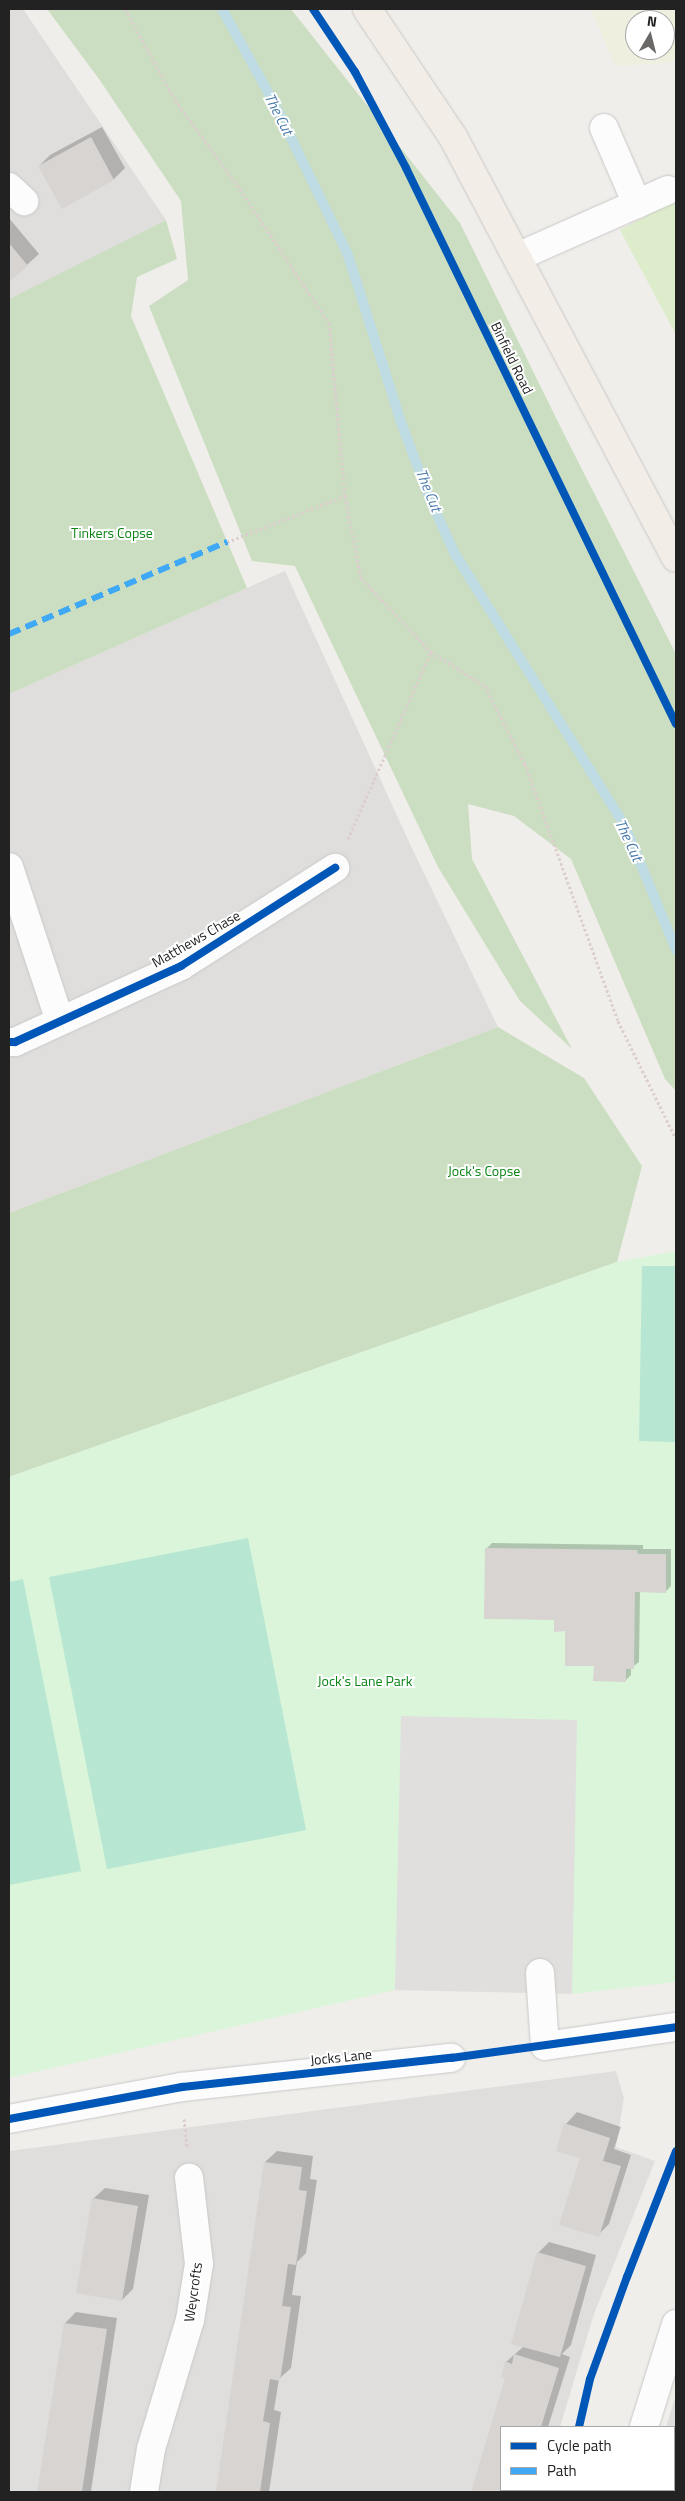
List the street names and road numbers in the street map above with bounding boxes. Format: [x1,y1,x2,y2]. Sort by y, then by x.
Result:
street label: Binfield Road [487,319,537,397]
street label: Matthews Chase [149,907,243,971]
street label: Jocks Lane [309,2045,373,2069]
street label: Weycrofts [181,2261,205,2323]

